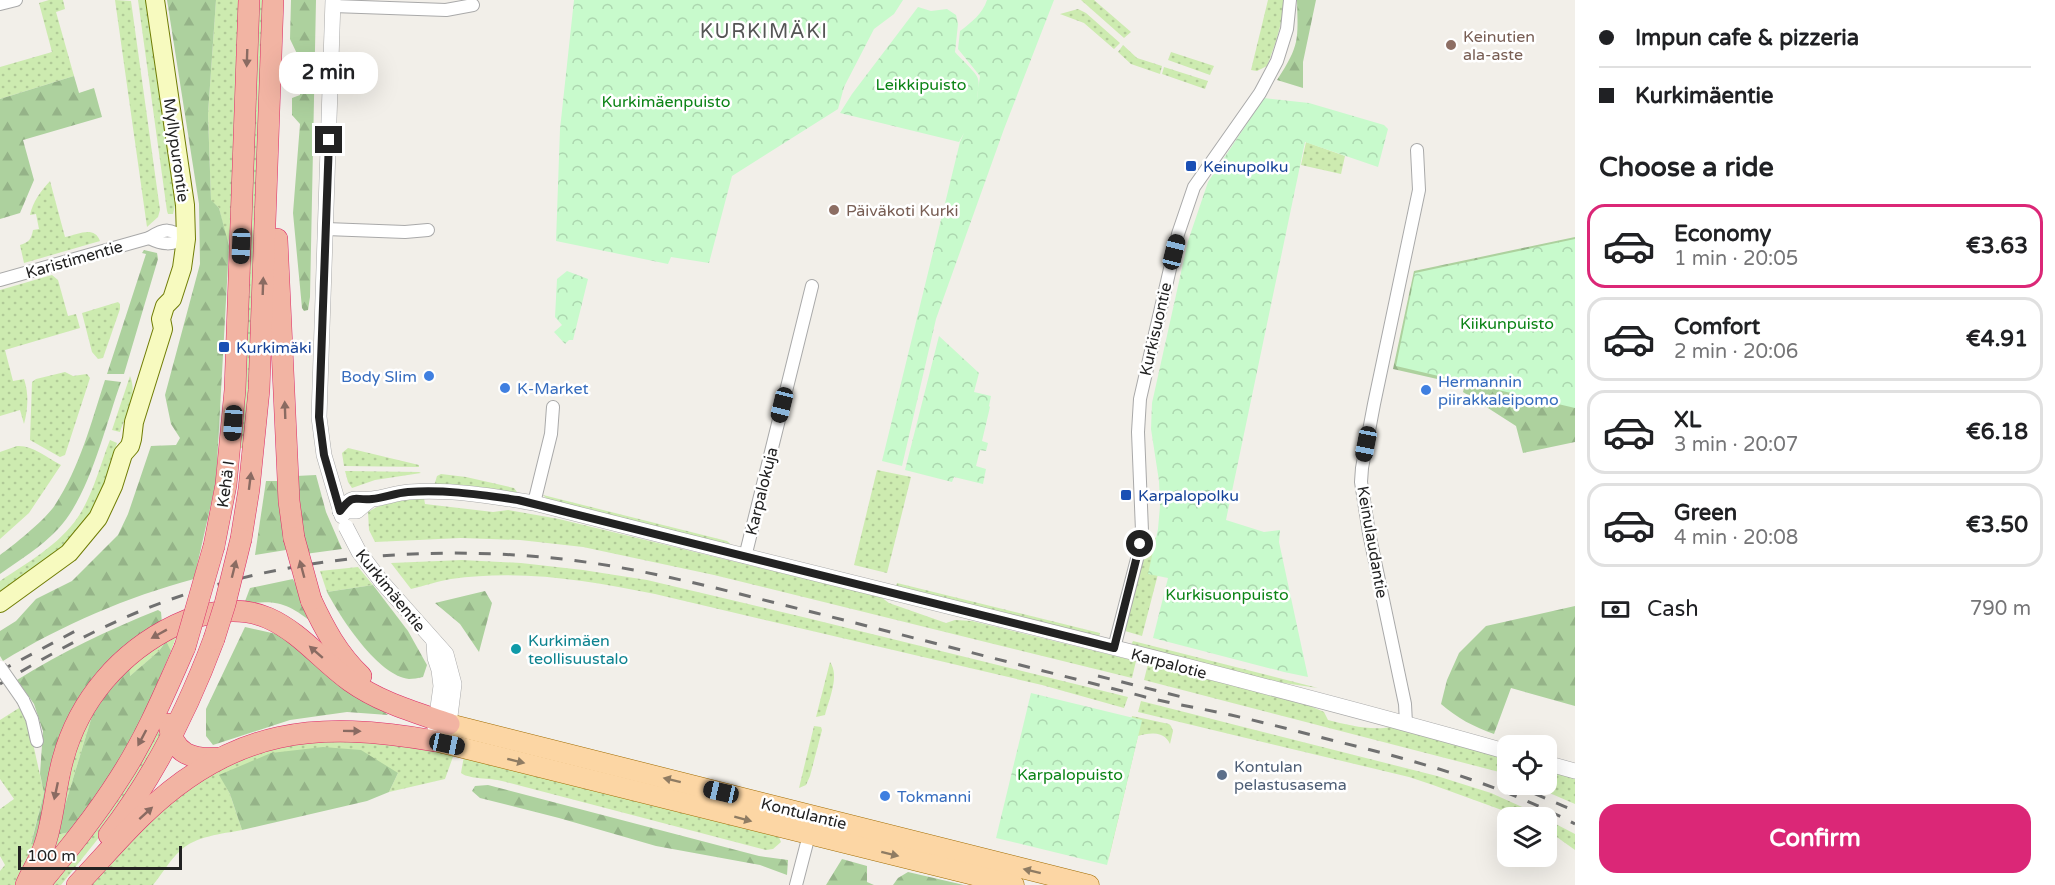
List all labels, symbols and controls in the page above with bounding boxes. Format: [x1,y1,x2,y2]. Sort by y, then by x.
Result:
district label: KURKIMÄKI [700,20,828,44]
text: Impun cafe & pizzeria [1635,25,1859,51]
place label: Keinutien ala-aste [1463,27,1535,65]
marker: Keinutien ala-aste [1444,38,1458,52]
one-way arrow [242,49,251,68]
callout: 2 min [280,53,378,95]
text: 2 min [302,61,355,85]
park label: Leikkipuisto [876,75,966,95]
text: Kurkimäentie [1635,83,1774,109]
park label: Kurkimäenpuisto [602,92,730,112]
street label: Myllypurontie [159,97,193,203]
route end [315,126,342,153]
text: Choose a ride [1599,151,1774,184]
place label: Keinupolku [1203,157,1288,177]
marker: Keinupolku [1184,159,1198,173]
place label: Päiväkoti Kurki [846,201,958,221]
marker: Päiväkoti Kurki [827,203,841,217]
icon: car [1602,219,1656,273]
text: Economy [1674,221,1771,247]
car [231,228,251,264]
car [1161,232,1187,272]
text: €3.63 [1966,233,2028,259]
street label: Karistimentie [23,237,125,283]
text: 1 min · 20:05 [1674,247,1798,271]
one-way arrow [259,277,268,296]
street label: Kurkisuontie [1136,281,1176,378]
icon: car [1602,312,1656,366]
park label: Kiikunpuisto [1460,314,1554,334]
text: Comfort [1674,314,1760,340]
text: €4.91 [1966,326,2028,352]
place label: Kurkimäki [236,338,312,358]
marker: Kurkimäki [217,340,231,354]
text: 2 min · 20:06 [1674,340,1798,364]
place label: Body Slim [341,367,417,387]
marker: Body Slim [422,369,436,383]
place label: Hermannin piirakkaleipomo [1438,372,1559,410]
place label: K-Market [517,379,589,399]
marker: K-Market [498,381,512,395]
marker: Hermannin piirakkaleipomo [1419,383,1433,397]
car [769,385,795,425]
one-way arrow [280,401,289,420]
car [223,404,243,442]
icon: car [1602,405,1656,459]
text: XL [1674,407,1701,433]
text: €6.18 [1966,419,2028,445]
car [1354,425,1378,463]
text: 3 min · 20:07 [1674,433,1798,457]
street label: Karpalokuja [741,445,783,537]
street label: Kehä I [213,459,239,509]
one-way arrow [245,471,255,490]
street label: Keinulaudantie [1352,484,1392,600]
place label: Karpalopolku [1138,486,1239,506]
marker: Karpalopolku [1119,488,1133,502]
icon: car [1602,498,1656,552]
text: Green [1674,500,1737,526]
text: €3.50 [1966,512,2028,538]
text: 4 min · 20:08 [1674,526,1798,550]
route start [1126,530,1153,557]
street label: Kurkimäentie [351,545,430,636]
one-way arrow [230,560,240,578]
one-way arrow [296,560,306,578]
park label: Kurkisuonpuisto [1165,585,1289,605]
icon: cash [1599,593,1632,626]
text: Cash [1647,596,1699,622]
text: 790 m [1970,597,2031,621]
one-way arrow [150,629,167,639]
place label: Kurkimäen teollisuustalo [528,631,628,669]
marker: Kurkimäen teollisuustalo [509,642,523,656]
street label: Karpalotie [1129,644,1209,684]
one-way arrow [309,646,324,659]
one-way arrow [342,726,361,736]
one-way arrow [137,729,147,747]
car [428,731,466,757]
map controls [1497,735,1557,867]
button: locate [1497,735,1557,795]
one-way arrow [507,756,525,766]
place label: Kontulan pelastusasema [1234,757,1347,795]
park label: Karpalopuisto [1017,765,1123,785]
marker: Kontulan pelastusasema [1215,768,1229,782]
one-way arrow [663,775,681,785]
car [701,779,741,805]
one-way arrow [51,782,60,801]
place label: Tokmanni [897,787,971,807]
marker: Tokmanni [878,789,892,803]
street label: Kontulantie [759,794,849,834]
button: Confirm [1599,804,2031,873]
one-way arrow [139,806,153,820]
button: layers [1497,807,1557,867]
one-way arrow [734,814,753,824]
scale bar [18,843,182,870]
text: 100 m [27,846,76,866]
one-way arrow [881,850,899,859]
one-way arrow [1023,865,1041,875]

